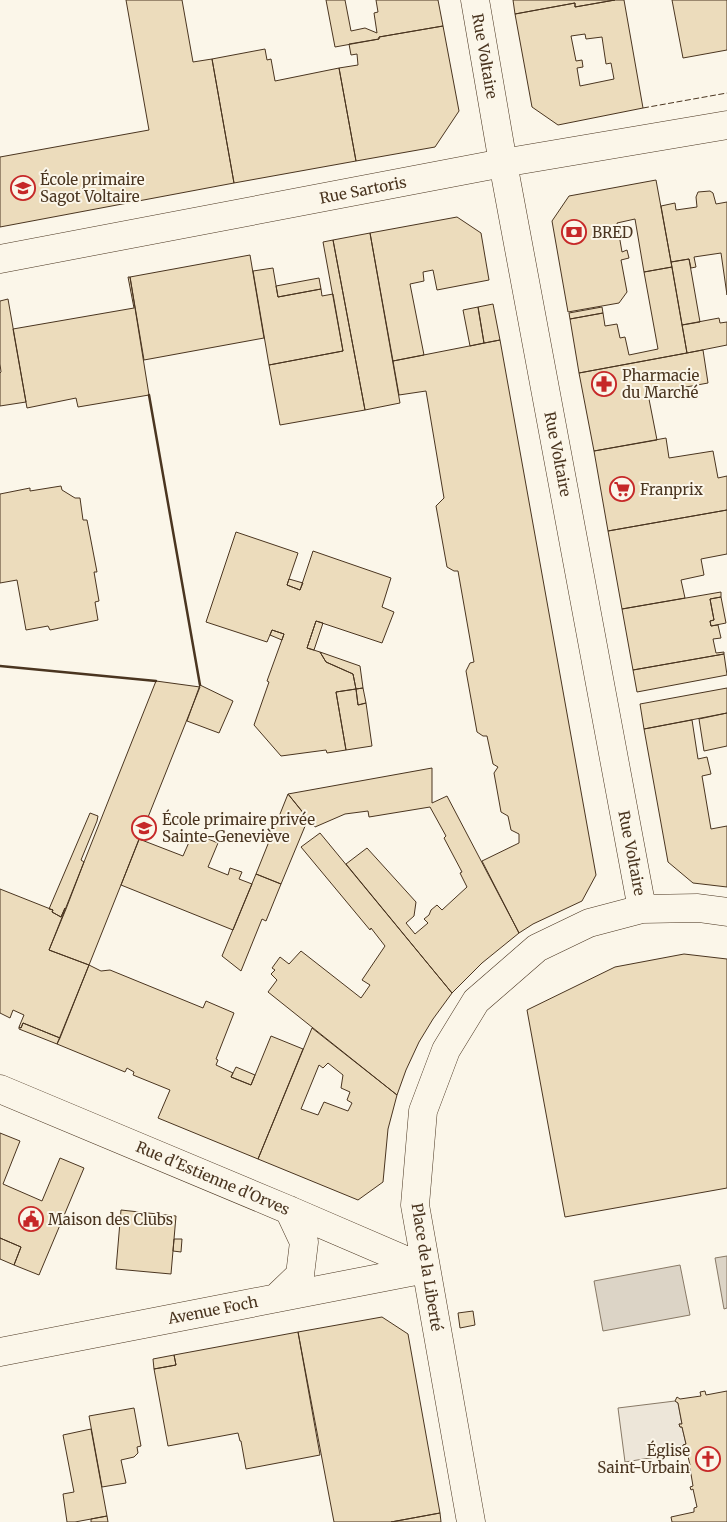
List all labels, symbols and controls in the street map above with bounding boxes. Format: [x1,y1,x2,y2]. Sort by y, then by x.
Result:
street label: Rue Voltaire [468,12,502,100]
place label: École primaire Sagot Voltaire [40,169,145,206]
street label: Rue Sartoris [318,172,408,208]
school or university icon: École primaire Sagot Voltaire [10,175,36,201]
bank icon: BRED [561,219,587,245]
place label: BRED [592,223,633,242]
place label: Pharmacie du Marché [622,366,700,402]
pharmacy icon: Pharmacie du Marché [591,371,617,397]
street label: Rue Voltaire [540,410,576,498]
supermarket icon: Franprix [609,476,635,502]
place label: Franprix [640,480,703,499]
place label: École primaire privée Sainte-Geneviève [162,809,315,846]
street label: Rue Voltaire [614,809,650,897]
school or university icon: École primaire privée Sainte-Geneviève [131,815,157,841]
street label: Rue d'Estienne d'Orves [133,1137,293,1219]
street label: Place de la Liberté [408,1202,447,1332]
public building icon: Maison des Clubs [18,1206,44,1232]
place label: Maison des Clubs [48,1210,173,1229]
street label: Avenue Foch [165,1292,260,1328]
place label: Église Saint-Urbain [597,1440,690,1477]
church icon: Église Saint-Urbain [695,1446,721,1472]

